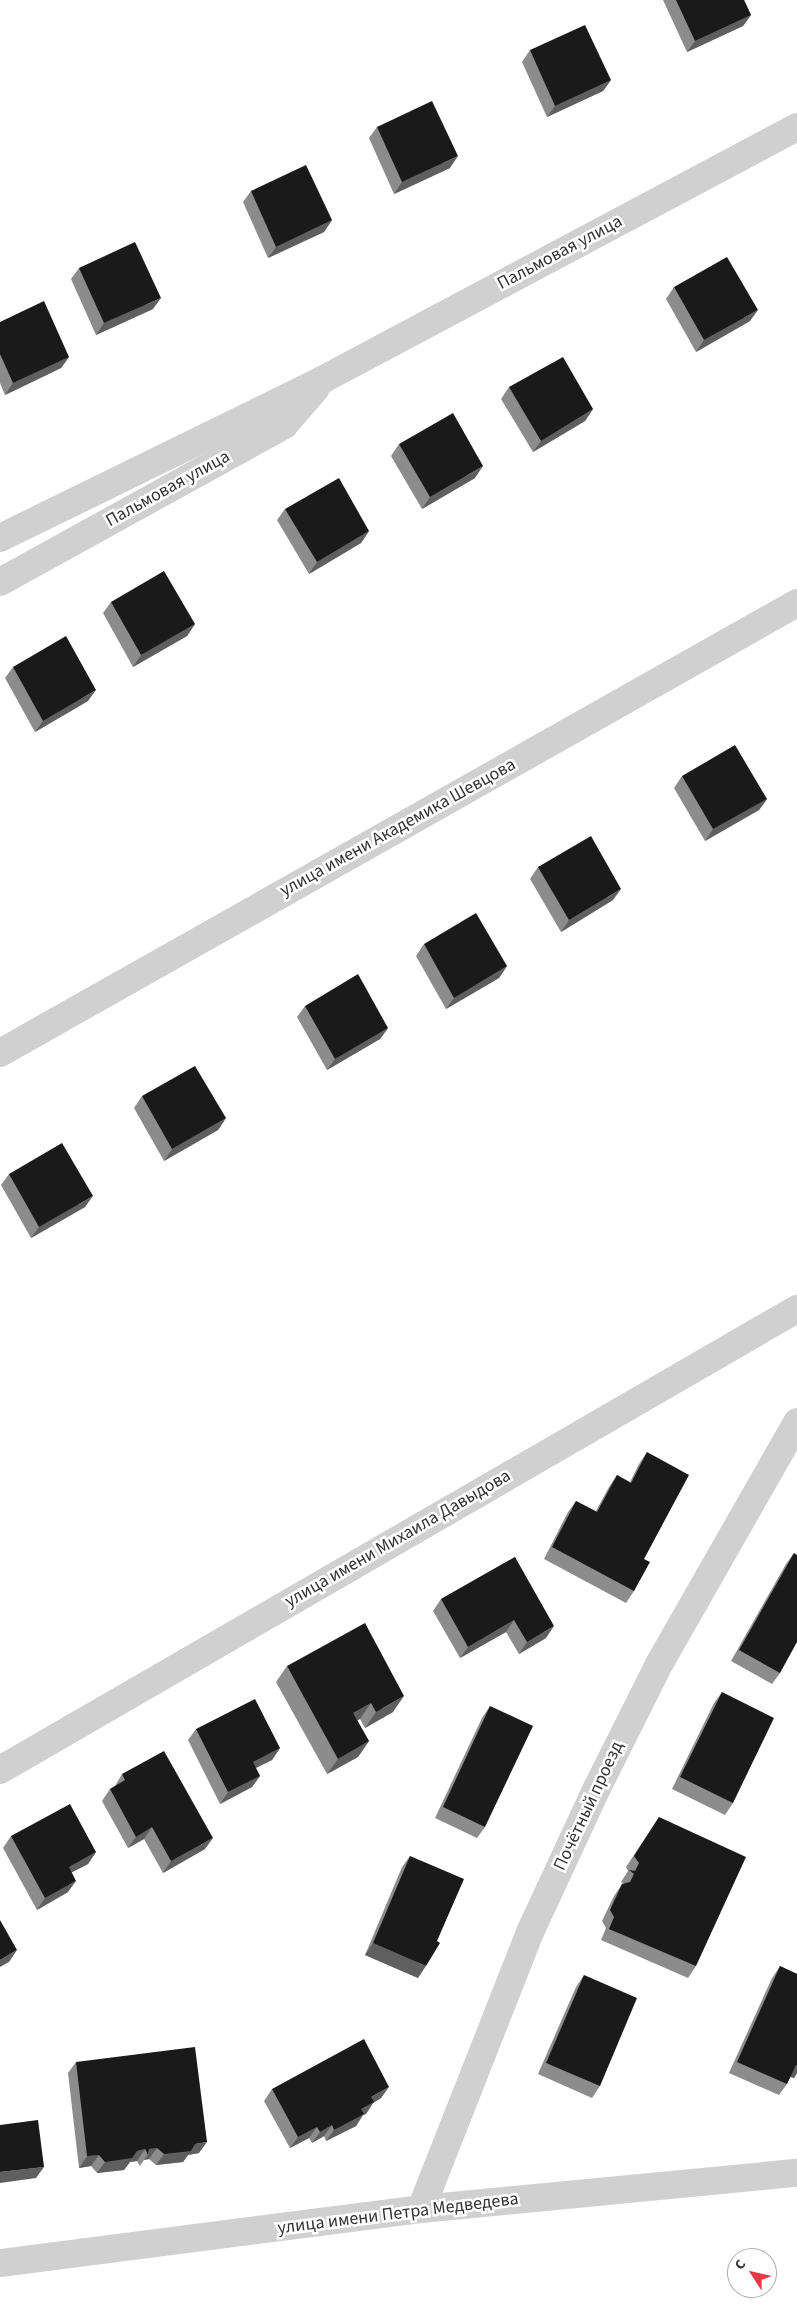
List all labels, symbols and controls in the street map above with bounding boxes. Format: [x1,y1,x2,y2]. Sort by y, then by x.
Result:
street label: Пальмовая улица [494,211,626,295]
street label: Пальмовая улица [102,446,234,532]
street label: улица имени Академика Шевцова [276,754,520,902]
street label: улица имени Михаила Давыдова [281,1465,515,1613]
street label: Почётный проезд [550,1738,628,1874]
street label: улица имени Петра Медведева [276,2188,520,2240]
north arrow [727,2248,777,2298]
text: С [730,2256,751,2274]

